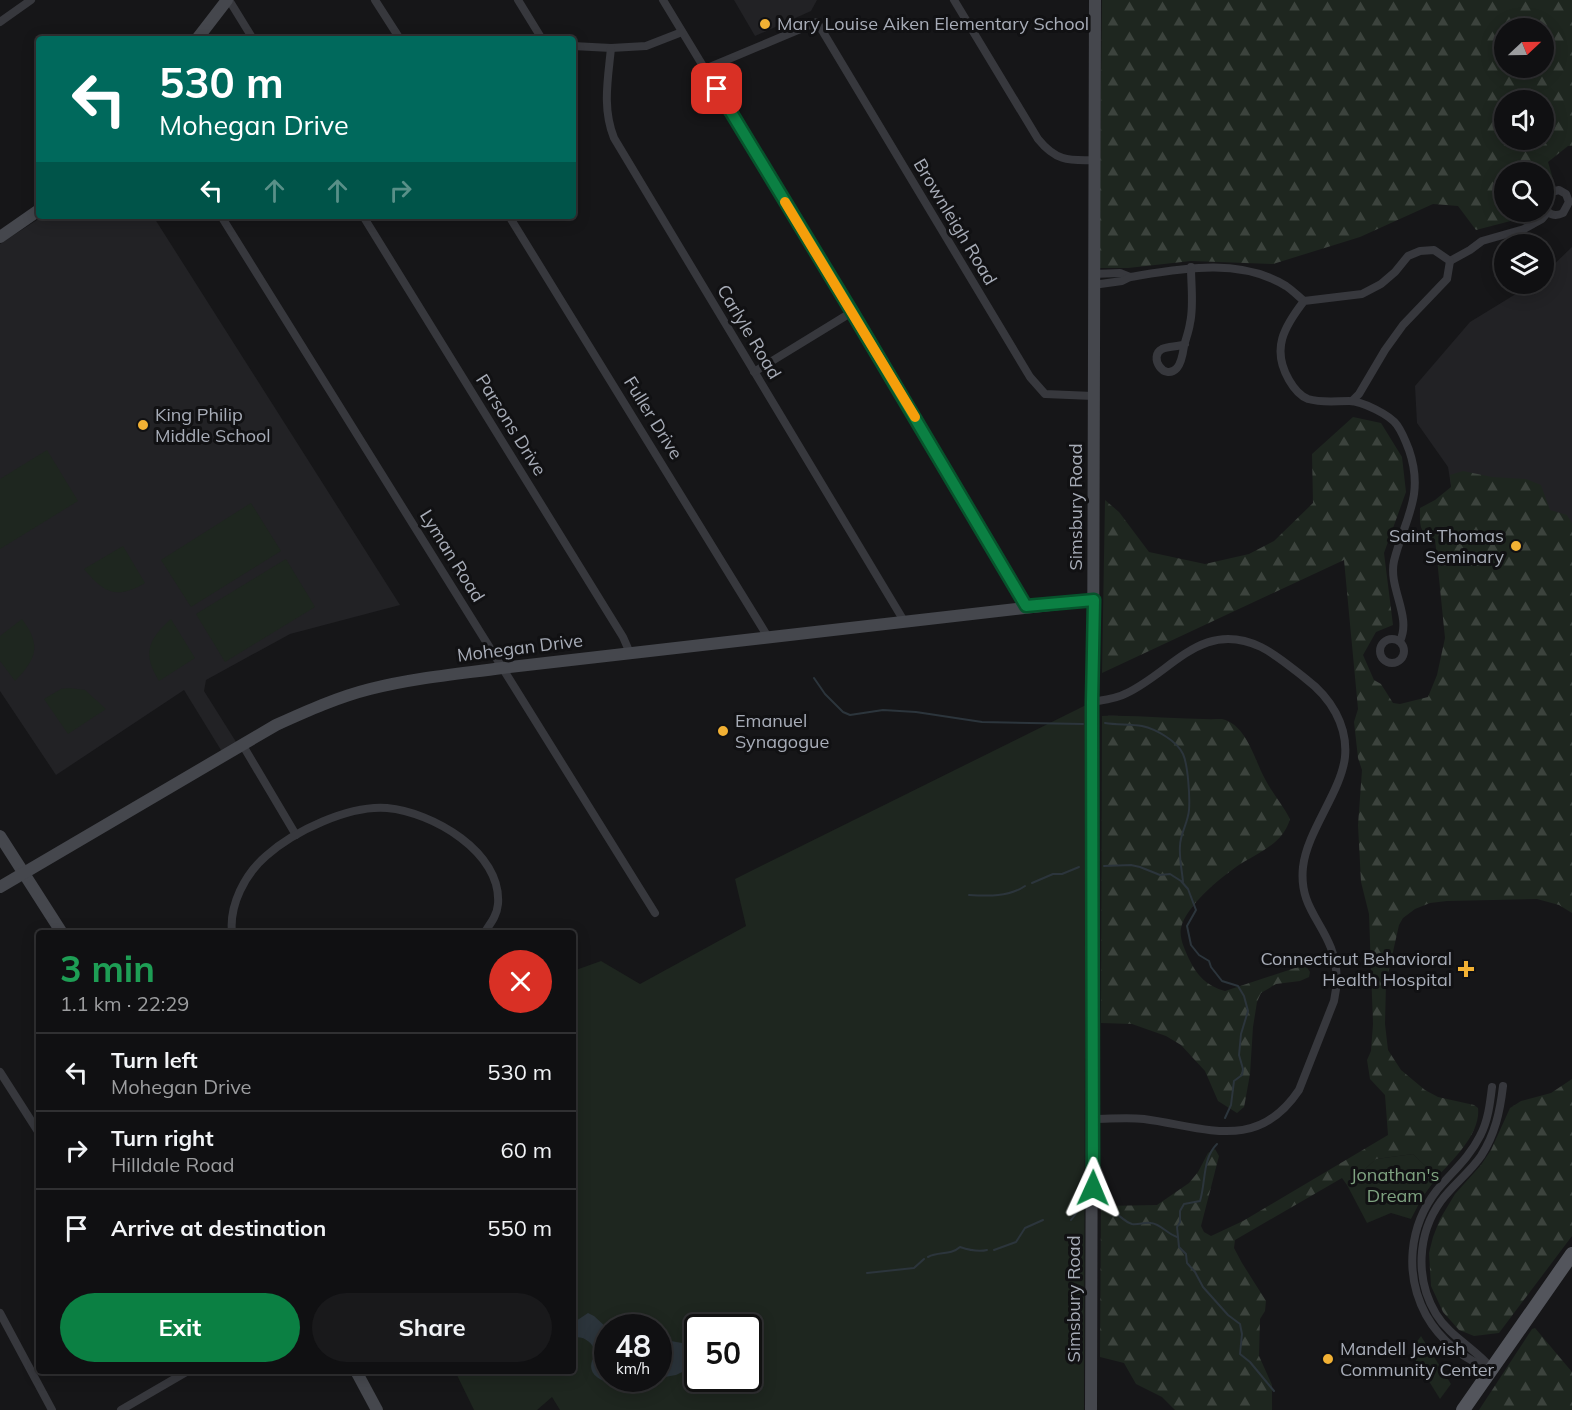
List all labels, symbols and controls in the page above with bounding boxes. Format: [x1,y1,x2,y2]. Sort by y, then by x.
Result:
place label: Mary Louise Aiken Elementary School [777,12,1089,35]
marker: Mary Louise Aiken Elementary School [758,17,772,31]
north arrow [1494,18,1554,78]
map controls [1494,18,1554,294]
text: 530 m [159,56,284,109]
icon: left [60,60,138,138]
pin [691,63,742,114]
icon: arrive [700,72,733,105]
button: sound [1494,90,1554,150]
text: Mohegan Drive [159,108,349,142]
street label: Brownleigh Road [909,154,1002,289]
button: search [1494,162,1554,222]
icon: left [195,174,228,207]
icon: ahead [258,174,291,207]
icon: ahead [321,174,354,207]
icon: right [384,174,417,207]
button: layers [1494,234,1554,294]
street label: Carlyle Road [712,280,787,383]
street label: Parsons Drive [471,370,552,480]
street label: Fuller Drive [619,372,688,463]
place label: King Philip Middle School [155,403,271,447]
marker: King Philip Middle School [136,418,150,432]
street label: Simsbury Road [1064,444,1087,570]
street label: Lyman Road [415,505,490,606]
place label: Saint Thomas Seminary [1389,524,1504,568]
marker: Saint Thomas Seminary [1509,539,1523,553]
street label: Mohegan Drive [456,628,584,667]
place label: Emanuel Synagogue [735,709,829,753]
marker: Emanuel Synagogue [716,724,730,738]
text: 3 min [60,946,155,991]
place label: Connecticut Behavioral Health Hospital [1260,947,1452,991]
button: close [489,950,552,1013]
marker: Connecticut Behavioral Health Hospital [1457,960,1475,978]
text: 1.1 km · 22:29 [60,991,189,1016]
text: Turn left [111,1046,198,1074]
icon: left [60,1056,93,1089]
text: 530 m [487,1058,552,1086]
text: Mohegan Drive [111,1074,252,1099]
text: Turn right [111,1124,214,1152]
icon: right [60,1134,93,1167]
text: 60 m [501,1136,552,1164]
text: Hilldale Road [111,1152,235,1177]
position arrow [1061,1156,1125,1220]
park label: Jonathan's Dream [1351,1163,1439,1207]
icon: arrive [60,1212,93,1245]
text: Arrive at destination [111,1214,326,1242]
text: 550 m [487,1214,552,1242]
street label: Simsbury Road [1062,1236,1085,1362]
button: Exit [60,1293,300,1362]
button: Share [312,1293,552,1362]
speed limit sign: 50 [684,1314,762,1392]
text: 48 [615,1327,651,1365]
place label: Mandell Jewish Community Center [1340,1337,1494,1381]
marker: Mandell Jewish Community Center [1321,1352,1335,1366]
text: km/h [616,1359,650,1378]

